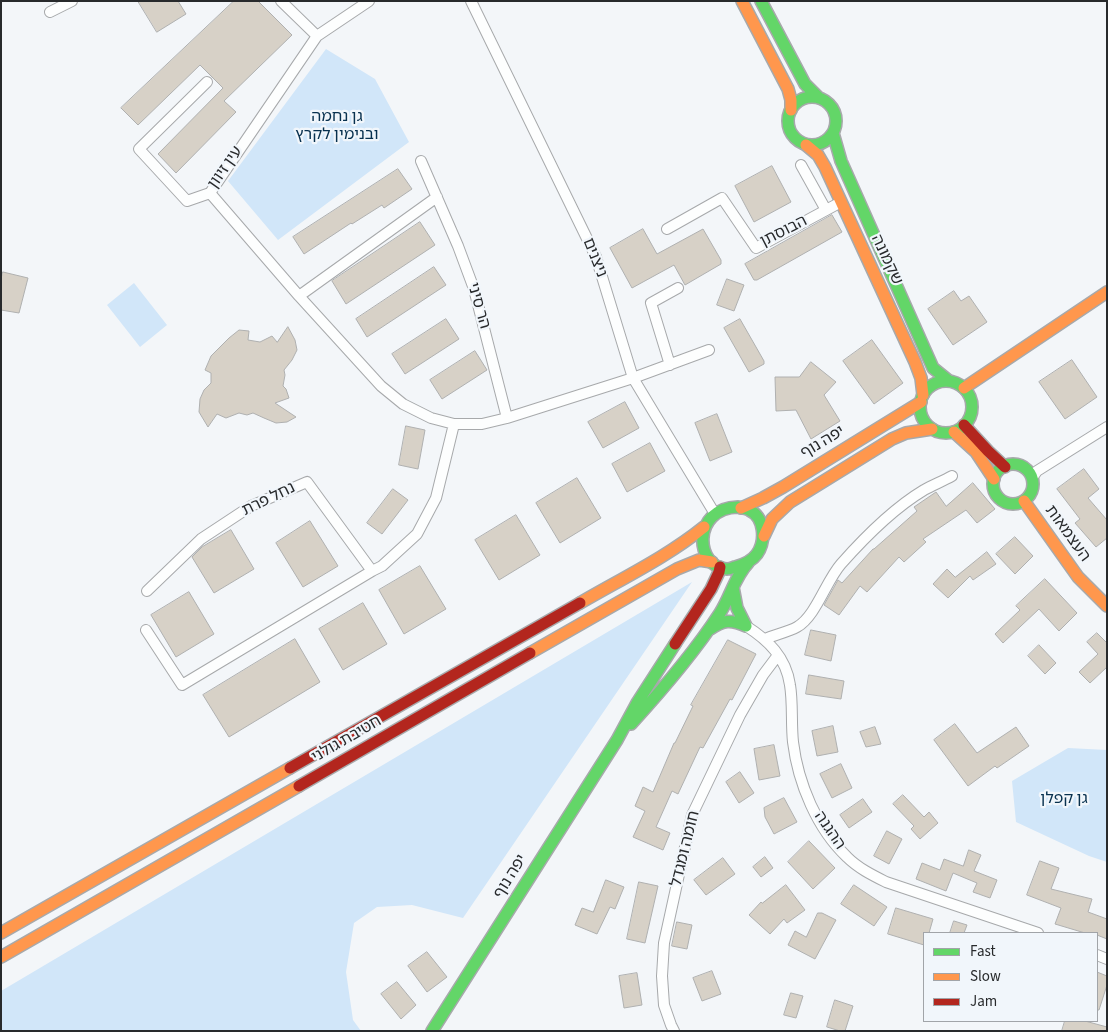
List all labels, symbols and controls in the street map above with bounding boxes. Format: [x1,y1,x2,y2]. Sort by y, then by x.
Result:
park label: גן נחמה ובנימין לקרץ [295,107,379,145]
street label: עין זיוון [204,143,248,193]
street label: הבוסתן [757,212,811,252]
street label: שקמונה [866,232,906,288]
street label: ניצנים [578,236,610,280]
street label: הר סיני [462,281,494,331]
street label: יפה נוף [797,422,849,464]
street label: נחל פרת [239,479,299,521]
street label: העצמאות [1040,502,1094,566]
street label: חטיבת גולני [309,712,385,768]
park label: גן קפלן [1040,789,1088,809]
street label: ההגנה [809,808,849,854]
street label: חומה ומגדל [667,809,705,889]
street label: יפה נוף [490,852,532,902]
legend [923,932,1098,1022]
text: Fast [970,941,996,962]
text: Slow [970,966,1001,987]
text: Jam [970,991,997,1012]

